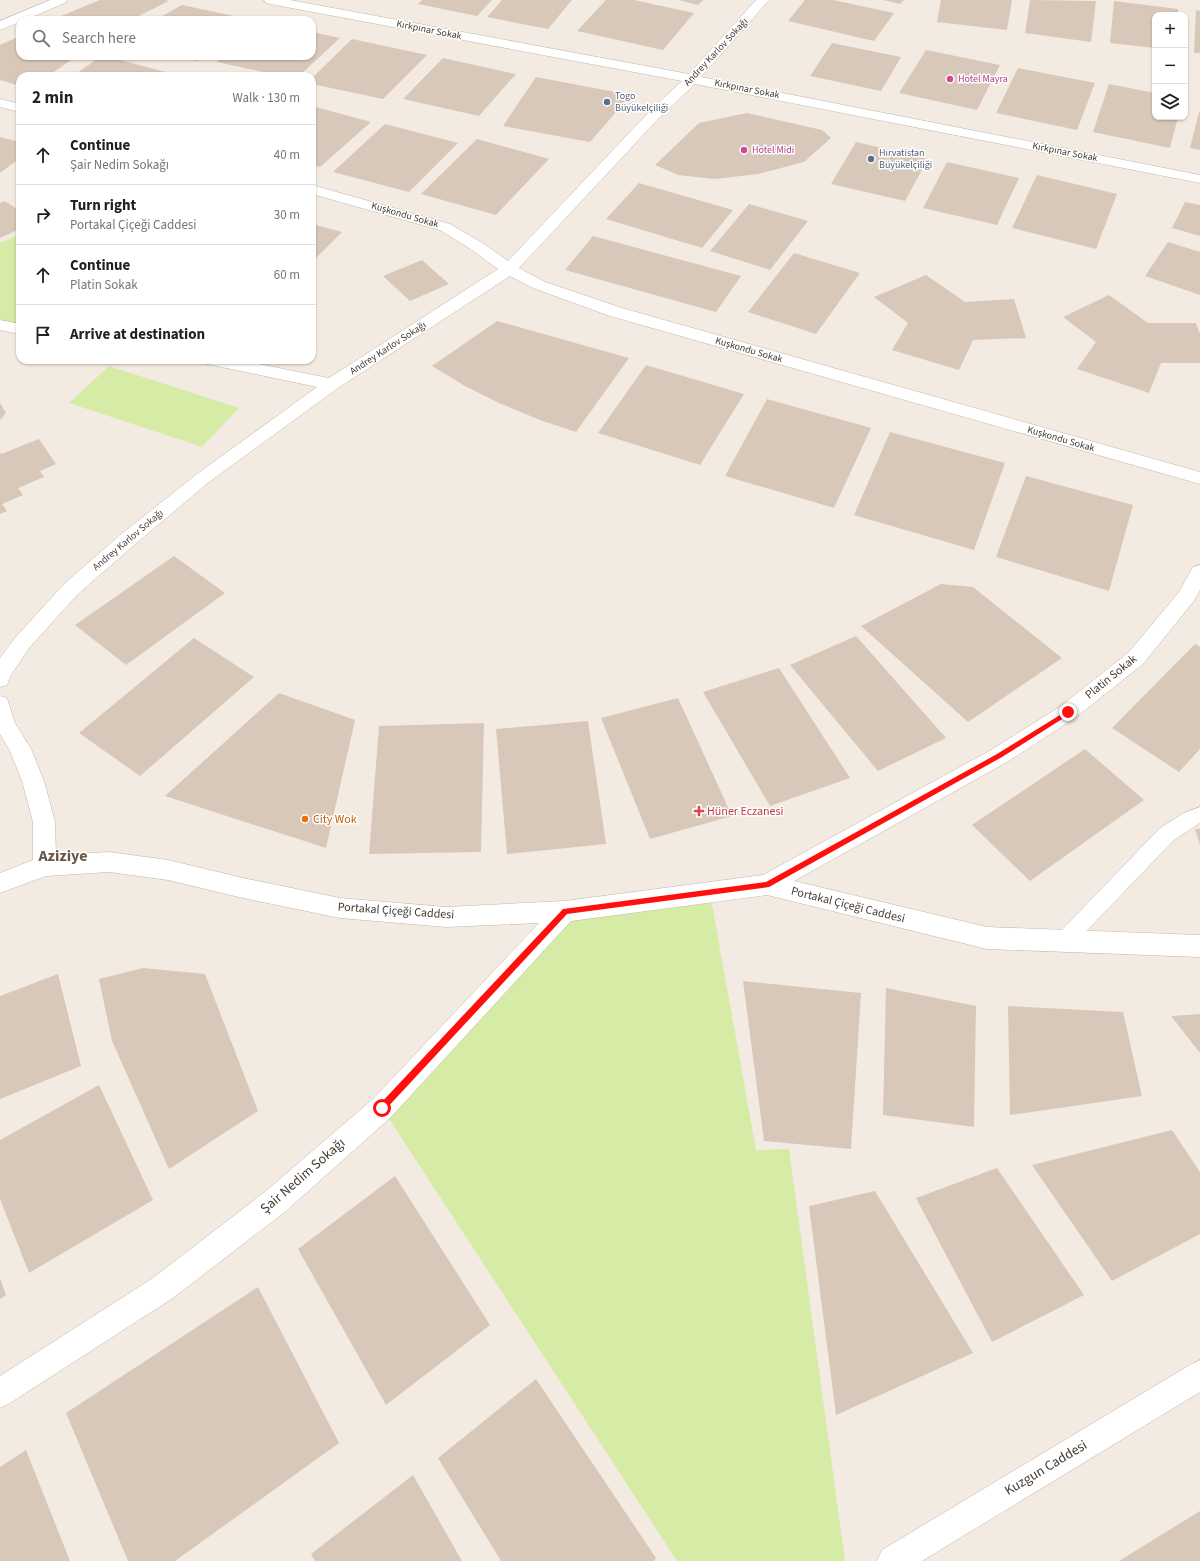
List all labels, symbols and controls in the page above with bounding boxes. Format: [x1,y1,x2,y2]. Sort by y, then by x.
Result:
map controls [1152,12,1188,120]
button: + [1152,12,1188,48]
street label: Andrey Karlov Sokağı [681,15,751,89]
search box [16,16,316,60]
street label: Kırkpınar Sokak [395,17,463,43]
icon: search [30,27,52,49]
text: Search here [62,28,136,49]
button: − [1152,48,1188,84]
place label: Hotel Mayra [958,72,1008,86]
marker: Hotel Mayra [945,74,955,84]
street label: Kırkpınar Sokak [713,76,781,102]
button: layers [1152,84,1188,120]
text: 2 min [32,86,73,110]
text: Walk · 130 m [232,89,300,107]
place label: Togo Büyükelçiliği [615,89,668,115]
marker: Togo Büyükelçiliği [602,97,612,107]
text: Continue [70,135,130,156]
street label: Kırkpınar Sokak [1031,139,1099,165]
place label: Hotel Midi [752,143,794,157]
icon: ahead [32,144,54,166]
marker: Hotel Midi [739,145,749,155]
text: 40 m [274,146,300,164]
place label: Hırvatistan Büyükelçiliği [879,146,932,172]
marker: Hırvatistan Büyükelçiliği [866,154,876,164]
text: Şair Nedim Sokağı [70,156,169,174]
text: Turn right [70,195,136,216]
street label: Kuşkondu Sokak [370,199,440,231]
icon: right [32,204,54,226]
text: 30 m [274,206,300,224]
text: Portakal Çiçeği Caddesi [70,216,197,234]
text: Continue [70,255,130,276]
icon: ahead [32,264,54,286]
text: 60 m [274,266,300,284]
text: Platin Sokak [70,276,138,294]
street label: Andrey Karlov Sokağı [347,318,429,378]
icon: arrive [32,324,54,346]
text: Arrive at destination [70,324,205,345]
street label: Kuşkondu Sokak [714,334,784,366]
street label: Kuşkondu Sokak [1026,423,1096,455]
street label: Andrey Karlov Sokağı [90,506,166,574]
street label: Platin Sokak [1081,651,1141,703]
route end [1059,703,1077,721]
place label: Hüner Eczanesi [707,803,784,820]
marker: Hüner Eczanesi [694,806,704,816]
place label: City Wok [313,811,357,828]
marker: City Wok [300,814,310,824]
district label: Aziziye [37,845,88,867]
street label: Portakal Çiçeği Caddesi [789,883,907,927]
street label: Portakal Çiçeği Caddesi [337,898,455,924]
route start [373,1099,391,1117]
street label: Şair Nedim Sokağı [256,1133,350,1219]
street label: Kuzgun Caddesi [1001,1435,1091,1501]

